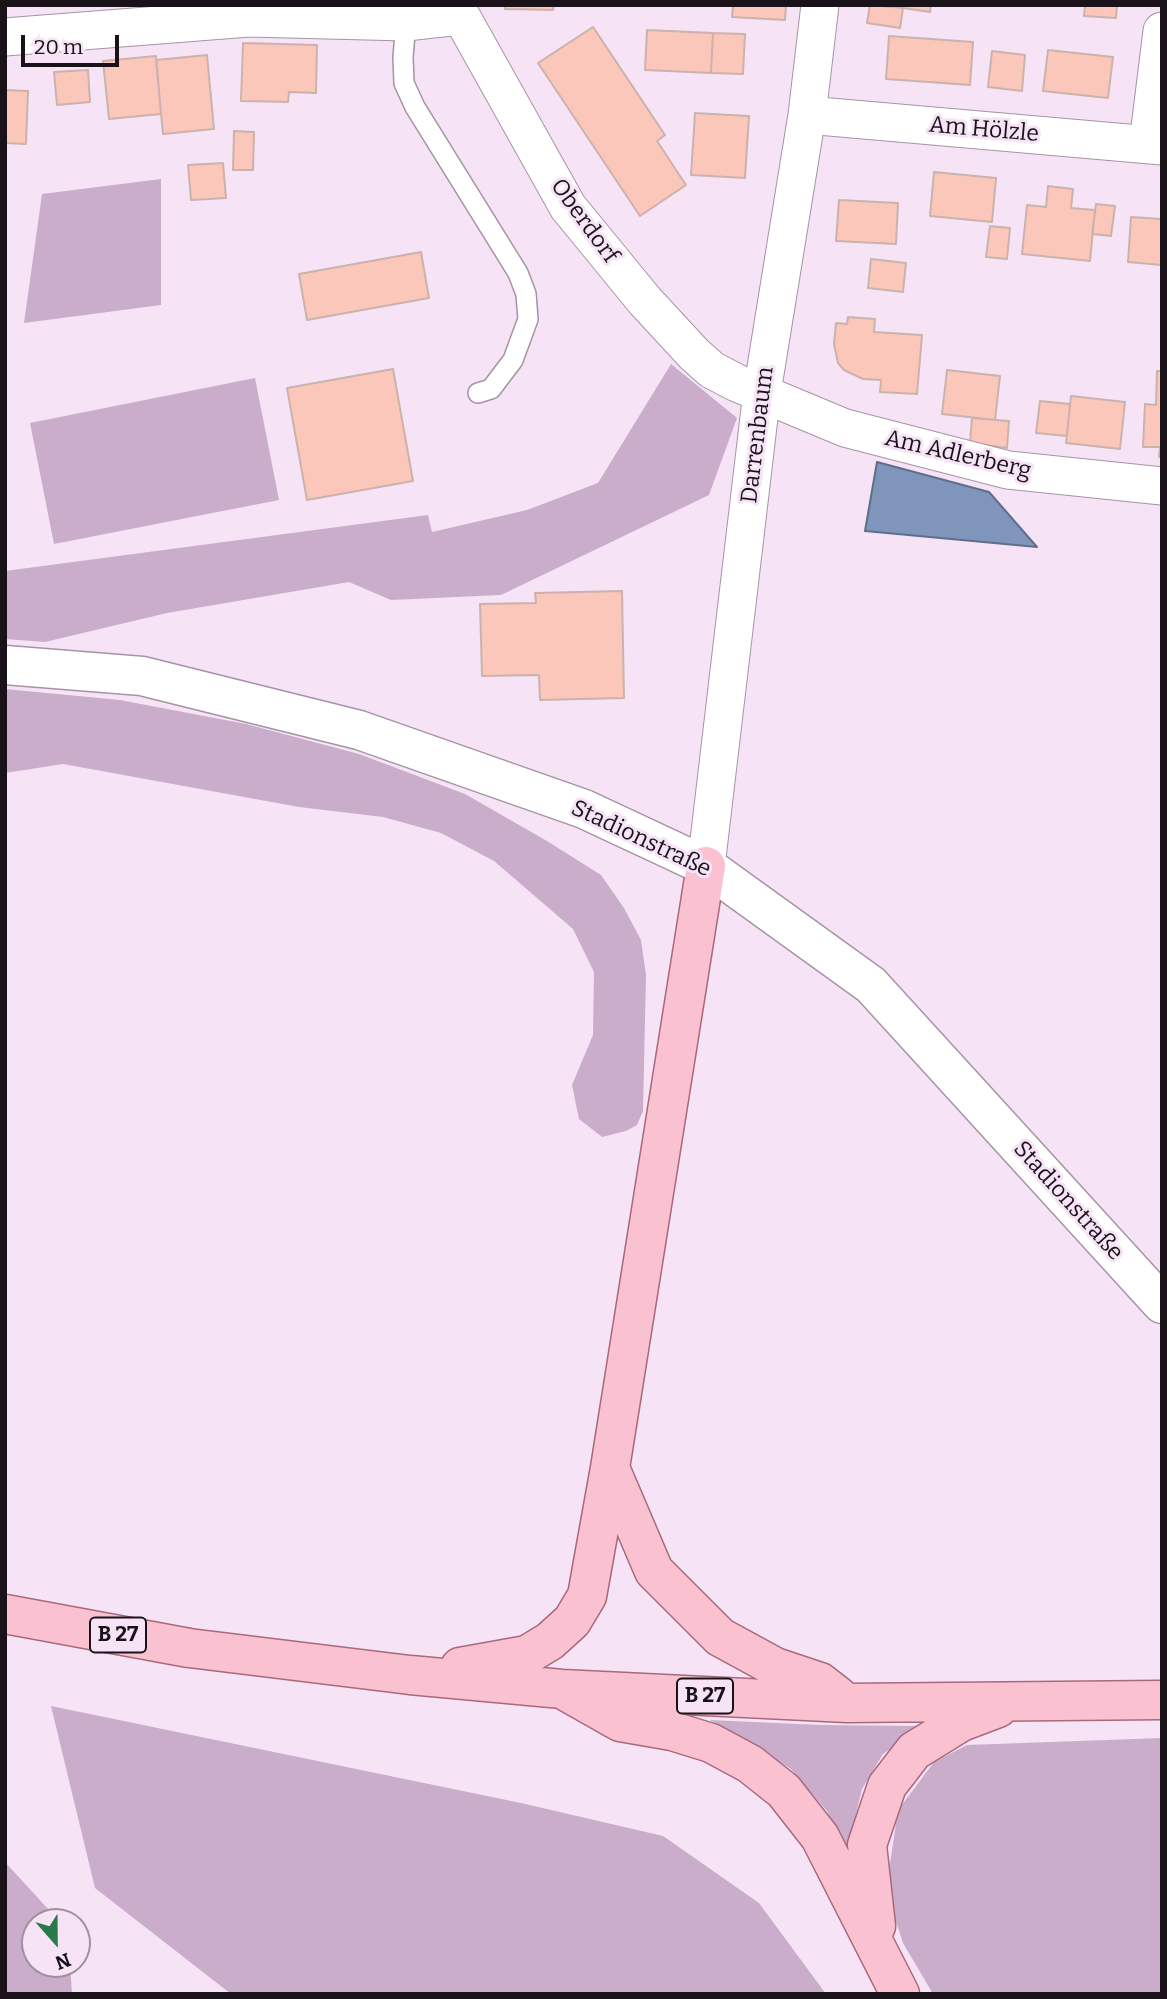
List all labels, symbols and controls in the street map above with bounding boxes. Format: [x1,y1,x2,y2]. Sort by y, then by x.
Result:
scale bar [24,21,122,65]
text: 20 m [34,34,83,60]
street label: Am Hölzle [928,111,1040,149]
street label: Oberdorf [544,174,624,268]
street label: Darrenbaum [736,365,780,505]
street label: Am Adlerberg [882,425,1034,485]
street label: Stadionstraße [567,795,715,883]
street label: Stadionstraße [1007,1136,1129,1266]
road number: B 27 [90,1618,146,1652]
road number: B 27 [677,1678,733,1714]
north arrow [21,1908,91,1978]
text: N [52,1948,74,1975]

